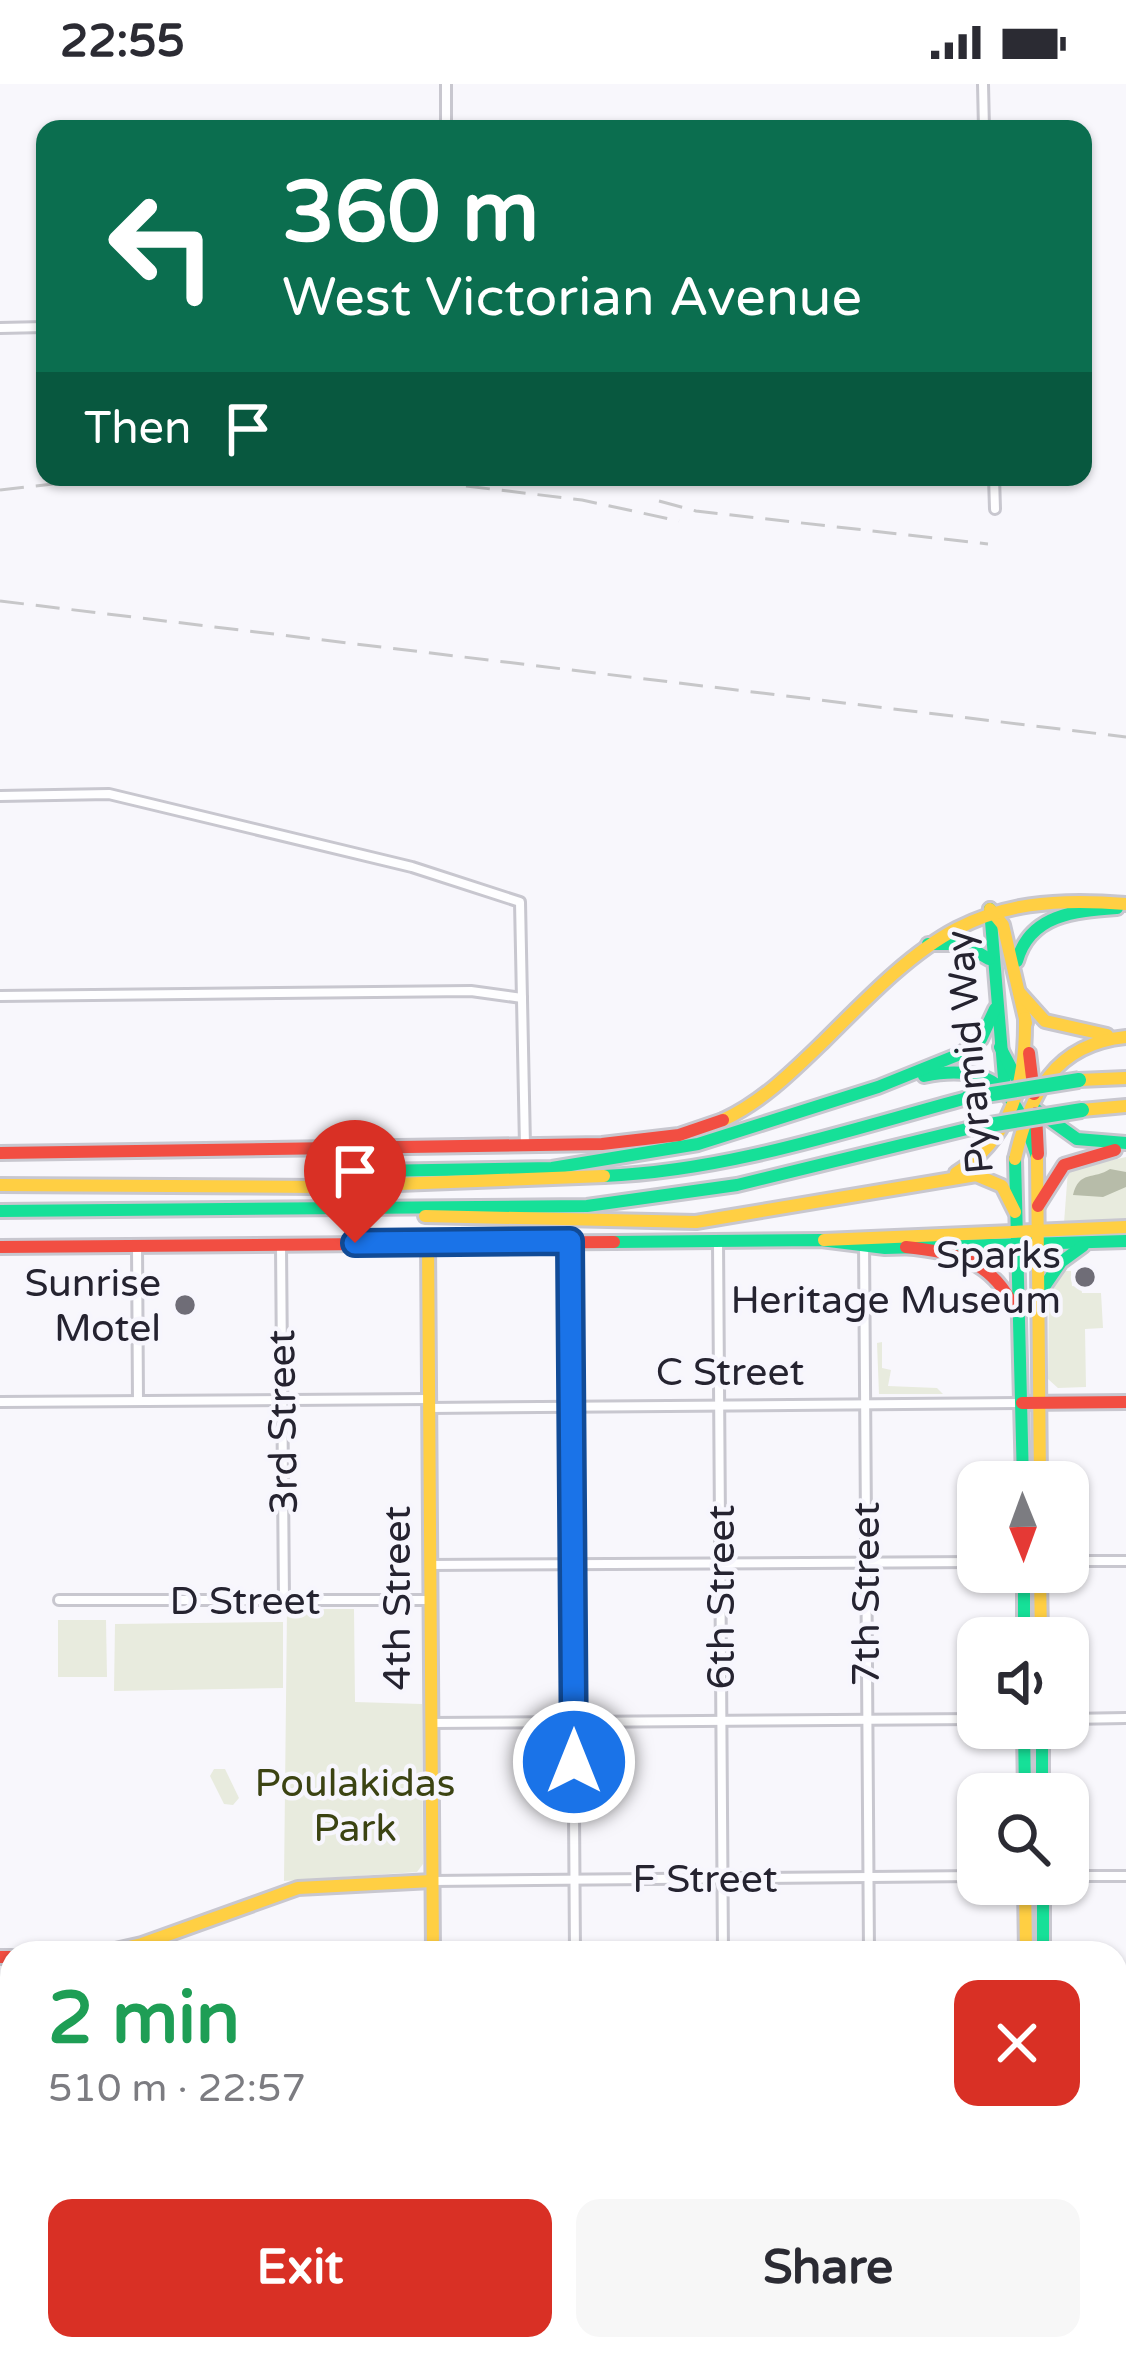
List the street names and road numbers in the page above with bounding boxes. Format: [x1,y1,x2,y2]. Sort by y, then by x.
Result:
street label: Pyramid Way [936,928,1004,1176]
street label: 3rd Street [258,1329,308,1515]
street label: C Street [656,1349,804,1396]
street label: 7th Street [843,1502,890,1686]
street label: 6th Street [698,1505,745,1689]
street label: 4th Street [374,1506,421,1690]
street label: D Street [170,1578,321,1625]
street label: F Street [632,1856,778,1903]

